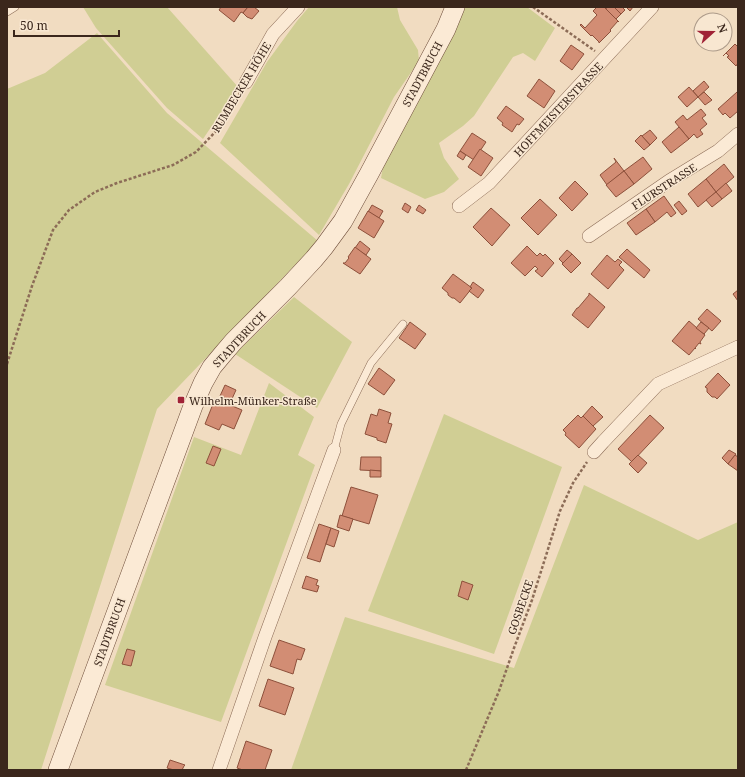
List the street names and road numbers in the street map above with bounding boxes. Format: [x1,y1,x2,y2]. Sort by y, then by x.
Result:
street label: RUMBECKER HÖHE [208,39,274,135]
street label: STADTBRUCH [399,39,446,109]
street label: HOFFMEISTERSTRASSE [510,58,606,159]
street label: FLURSTRASSE [629,159,700,213]
street label: STADTBRUCH [209,307,269,370]
street label: GOSBECKE [504,577,536,637]
street label: STADTBRUCH [90,595,128,668]

